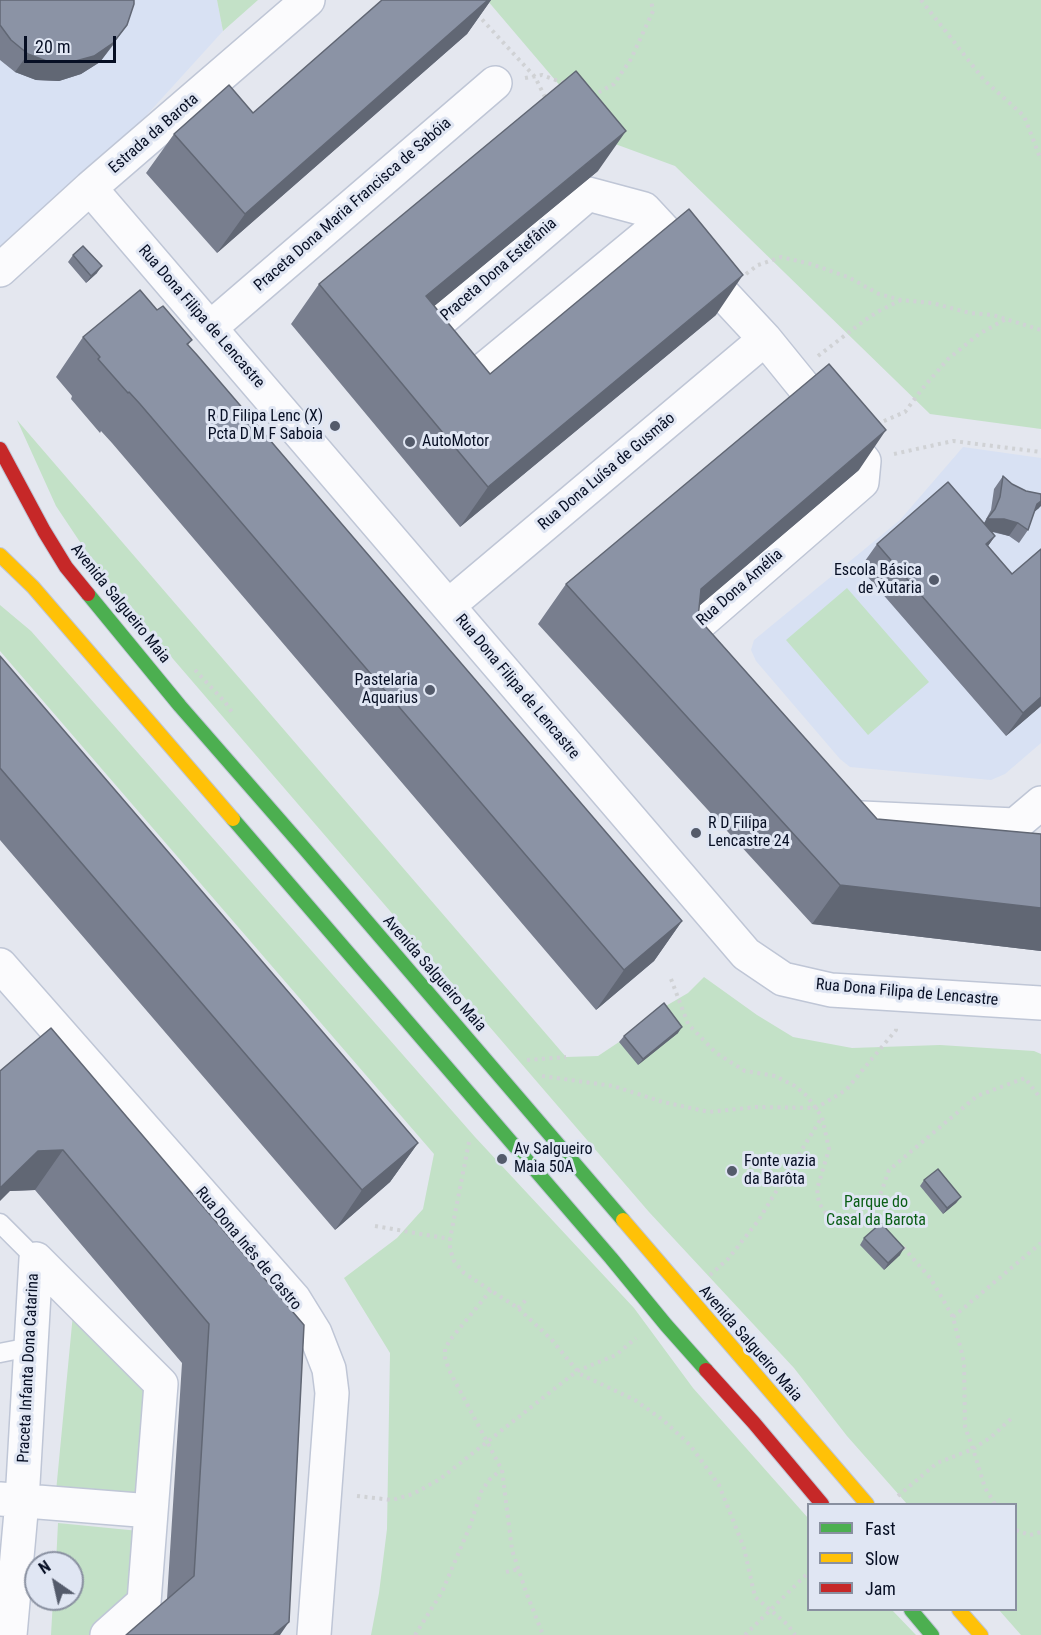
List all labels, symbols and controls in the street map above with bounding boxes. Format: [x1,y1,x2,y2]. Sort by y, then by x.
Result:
scale bar [27,24,118,62]
text: 20 m [35,36,70,57]
street label: Estrada da Barota [105,90,203,178]
street label: Praceta Dona Maria Francisca de Sabóia [251,114,455,296]
street label: Praceta Dona Estefânia [437,214,561,326]
street label: Rua Dona Filipa de Lencastre [134,242,268,392]
place label: R D Filipa Lenc (X) Pcta D M F Saboia [207,407,323,445]
street label: Rua Dona Luísa de Gusmão [535,409,679,535]
marker: R D Filipa Lenc (X) Pcta D M F Saboia [328,419,342,433]
place label: AutoMotor [422,432,489,452]
marker: AutoMotor [403,435,417,449]
street label: Avenida Salgueiro Maia [66,541,174,667]
street label: Rua Dona Amélia [693,545,787,631]
place label: Escola Básica de Xutaria [834,561,922,599]
marker: Escola Básica de Xutaria [927,573,941,587]
street label: Rua Dona Filipa de Lencastre [451,611,583,763]
place label: Pastelaria Aquarius [354,671,418,709]
marker: Pastelaria Aquarius [423,683,437,697]
place label: R D Filipa Lencastre 24 [708,814,790,852]
marker: R D Filipa Lencastre 24 [689,826,703,840]
street label: Avenida Salgueiro Maia [378,912,490,1036]
street label: Rua Dona Filipa de Lencastre [815,975,999,1011]
place label: Av Salgueiro Maia 50A [514,1140,593,1178]
marker: Av Salgueiro Maia 50A [495,1152,509,1166]
place label: Fonte vazia da Barôta [744,1152,816,1190]
marker: Fonte vazia da Barôta [725,1164,739,1178]
street label: Rua Dona Inês de Castro [191,1184,305,1314]
park label: Parque do Casal da Barota [826,1193,926,1231]
street label: Praceta Infanta Dona Catarina [14,1273,44,1463]
street label: Avenida Salgueiro Maia [694,1282,806,1406]
legend [807,1503,1017,1611]
text: Fast [865,1518,896,1539]
text: Slow [865,1548,899,1569]
north arrow [24,1551,84,1611]
text: N [35,1557,54,1578]
text: Jam [865,1578,896,1599]

